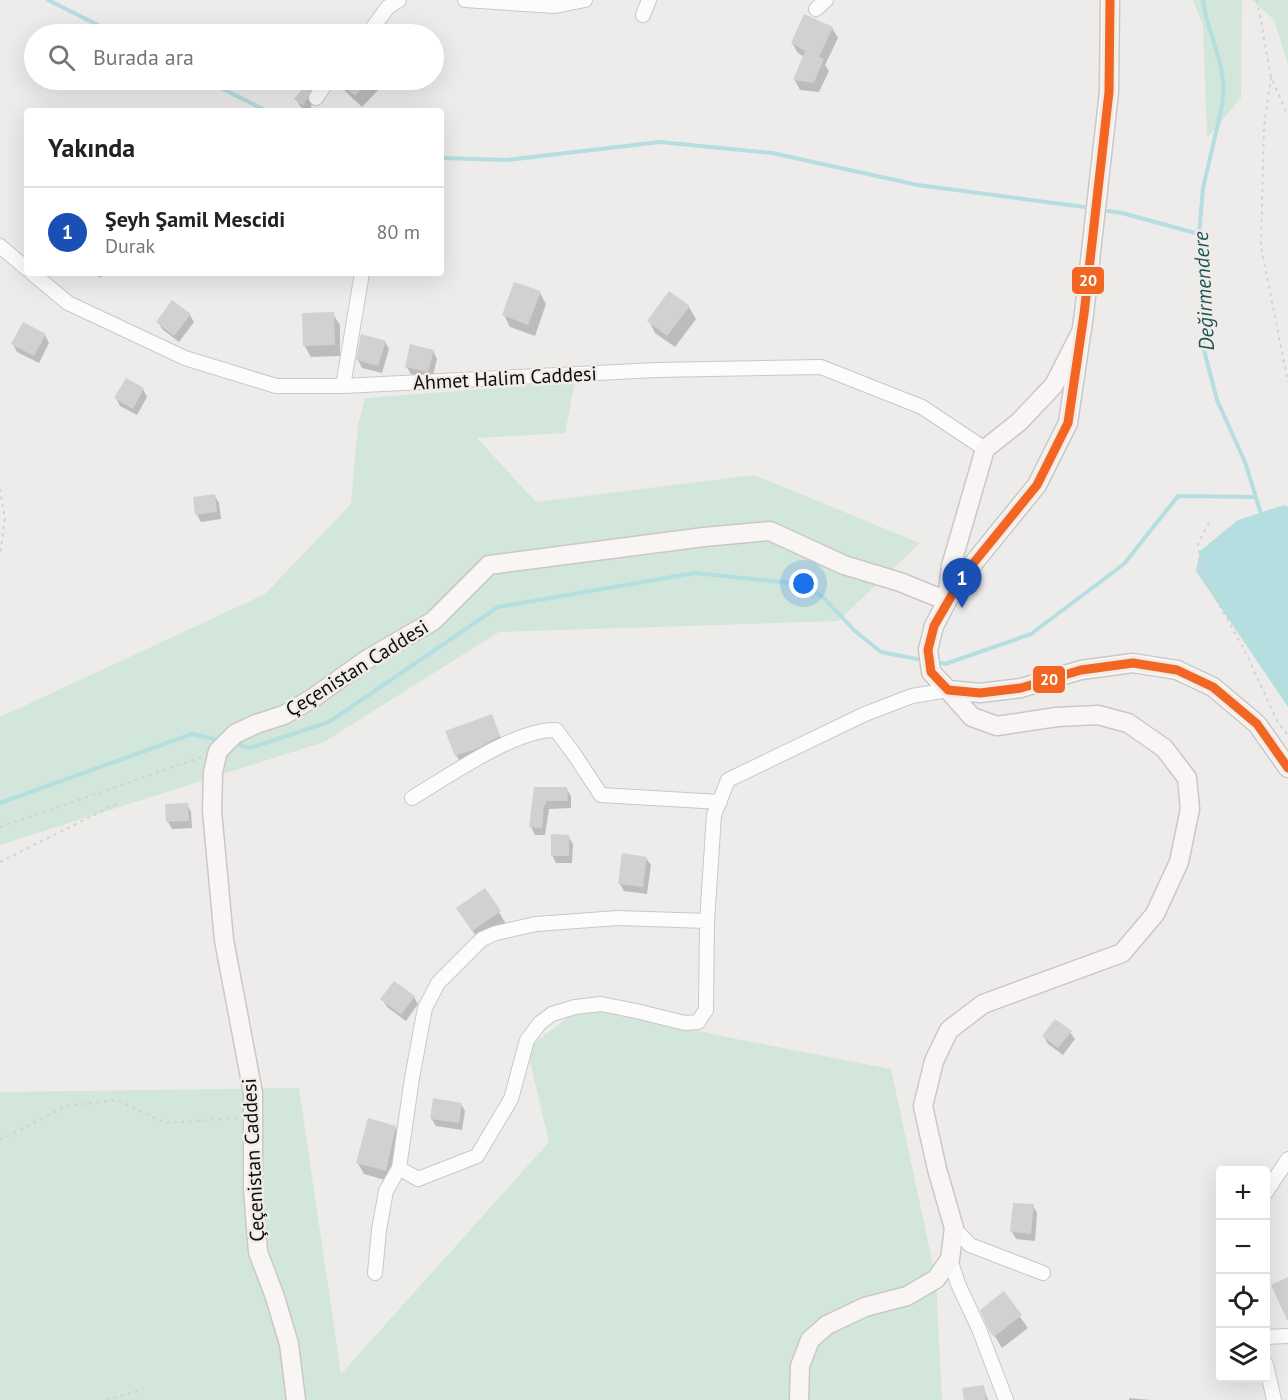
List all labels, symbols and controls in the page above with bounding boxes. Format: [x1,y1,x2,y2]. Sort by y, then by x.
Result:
search box [24,24,444,90]
icon: search [45,41,78,74]
text: Burada ara [93,43,194,71]
text: Yakında [48,131,135,164]
text: Şeyh Şamil Mescidi [105,205,285,233]
text: 1 [62,219,73,245]
text: 80 m [377,219,420,245]
water label: Değirmendere [1187,230,1220,351]
text: Durak [105,233,155,259]
line badge: 20 [1071,266,1105,295]
text: 20 [1079,270,1097,290]
street label: Ahmet Halim Caddesi [413,360,597,396]
pin: 1 [942,558,982,608]
your location [789,569,818,598]
street label: Çeçenistan Caddesi [281,614,433,722]
line badge: 20 [1032,665,1066,694]
text: 20 [1040,669,1058,689]
street label: Çeçenistan Caddesi [236,1078,270,1242]
map controls [1216,1166,1270,1382]
button: + [1216,1166,1270,1220]
button: − [1216,1220,1270,1274]
button: locate [1216,1274,1270,1328]
button: layers [1216,1328,1270,1382]

